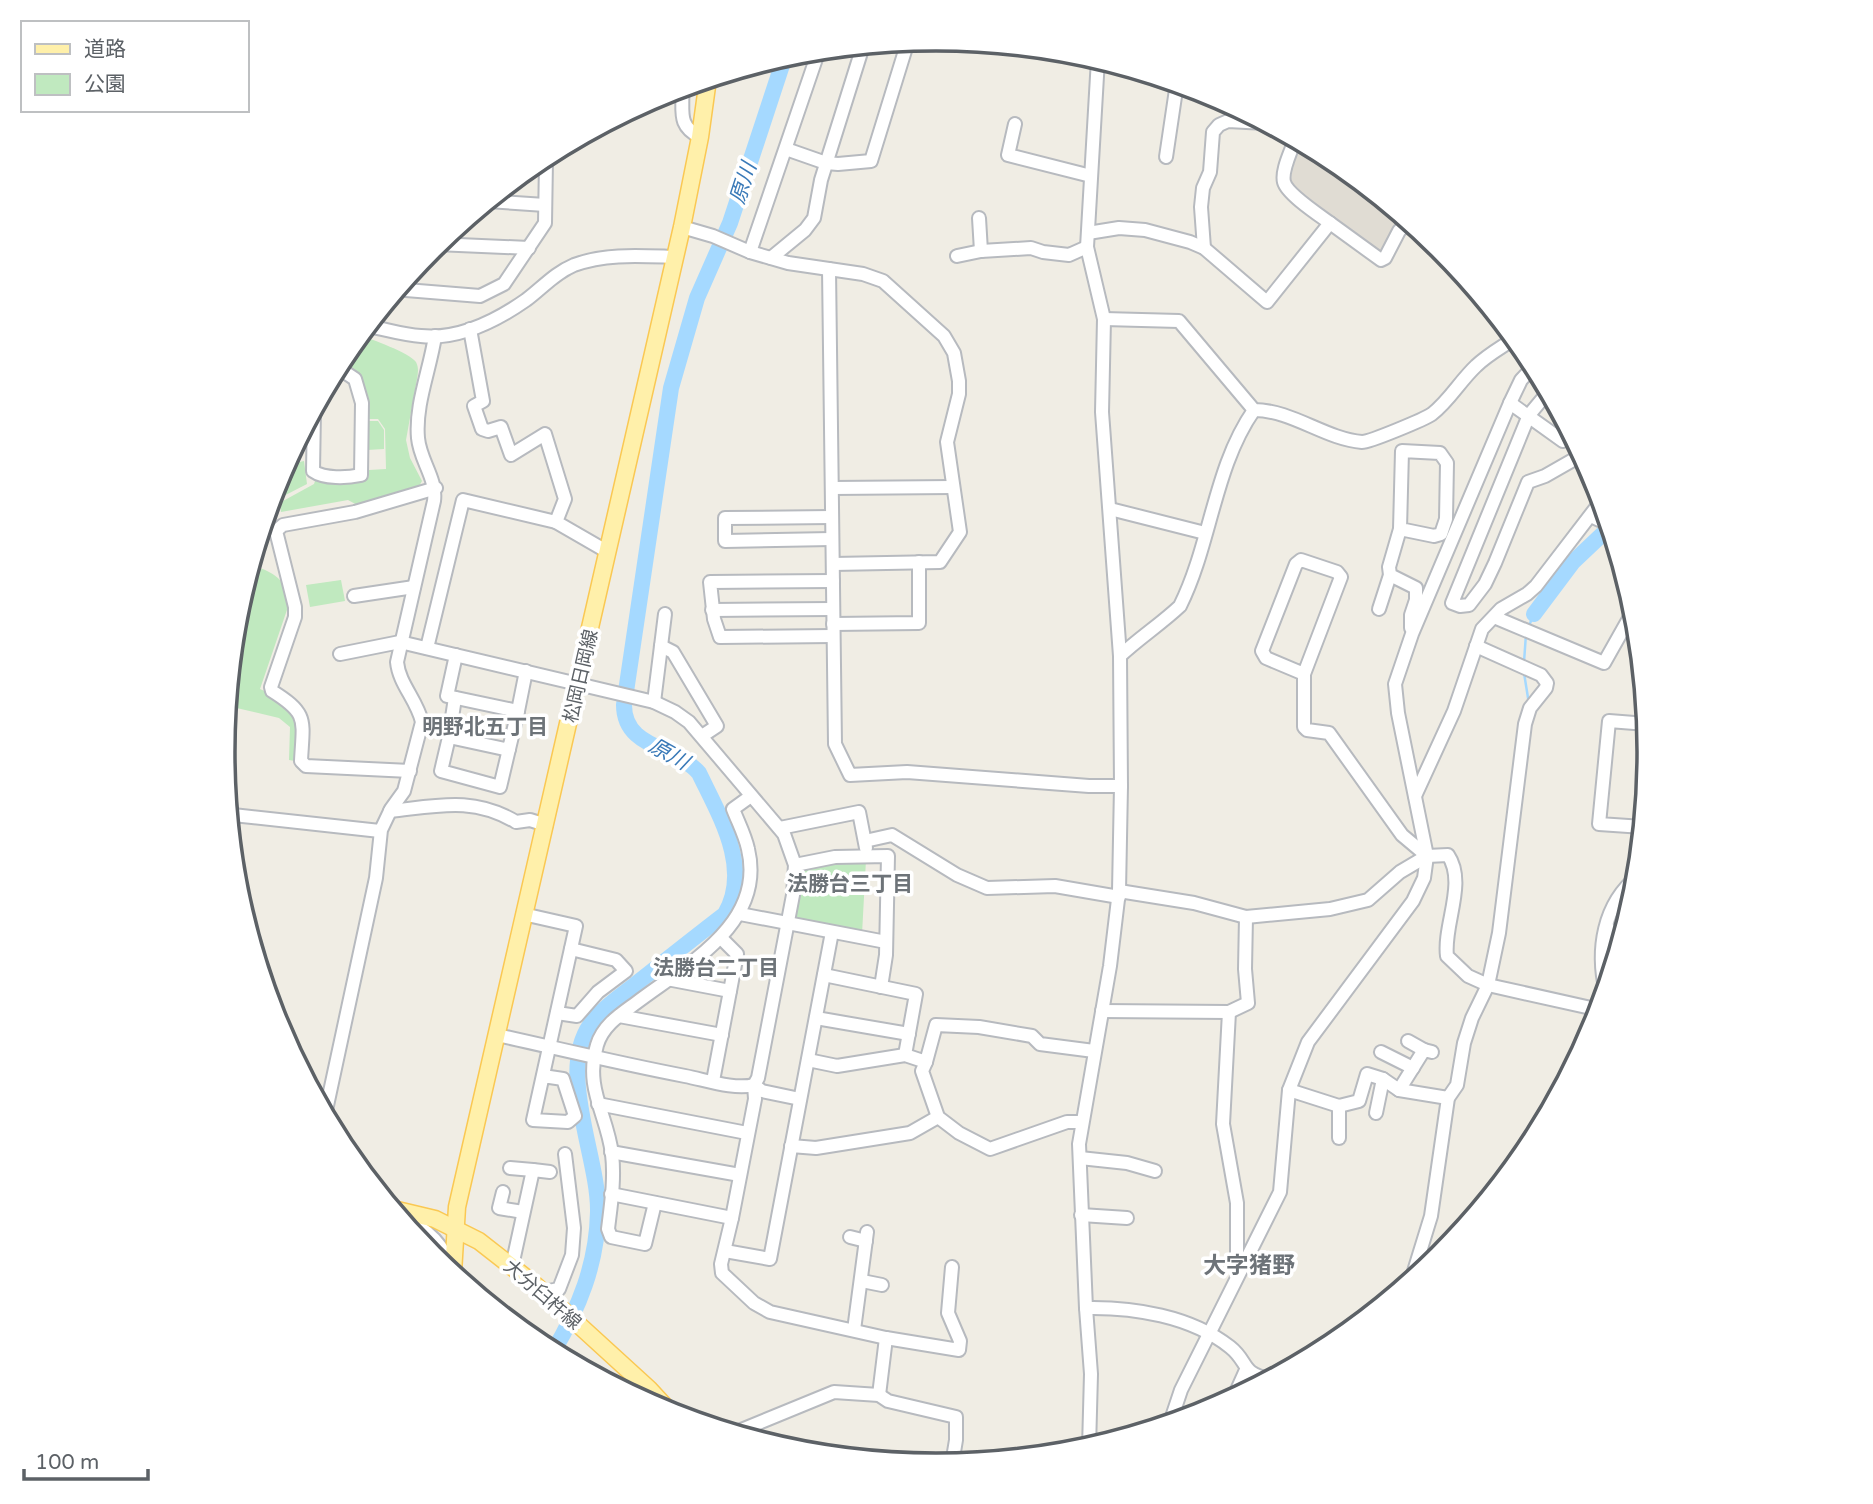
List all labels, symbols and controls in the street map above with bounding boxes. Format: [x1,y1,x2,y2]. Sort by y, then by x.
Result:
legend [21,21,248,112]
text: 道路 [84,37,126,62]
text: 公園 [84,72,126,97]
water label: 原川 [725,157,762,207]
street label: 松岡日岡線 [560,627,602,725]
district label: 明野北五丁目 [422,715,548,740]
water label: 原川 [644,733,695,777]
district label: 法勝台三丁目 [787,872,913,897]
district label: 法勝台二丁目 [653,956,779,981]
district label: 大字猪野 [1203,1252,1295,1280]
street label: 大分臼杵線 [499,1255,585,1334]
scale bar [24,1438,149,1482]
text: 100 m [35,1450,99,1475]

